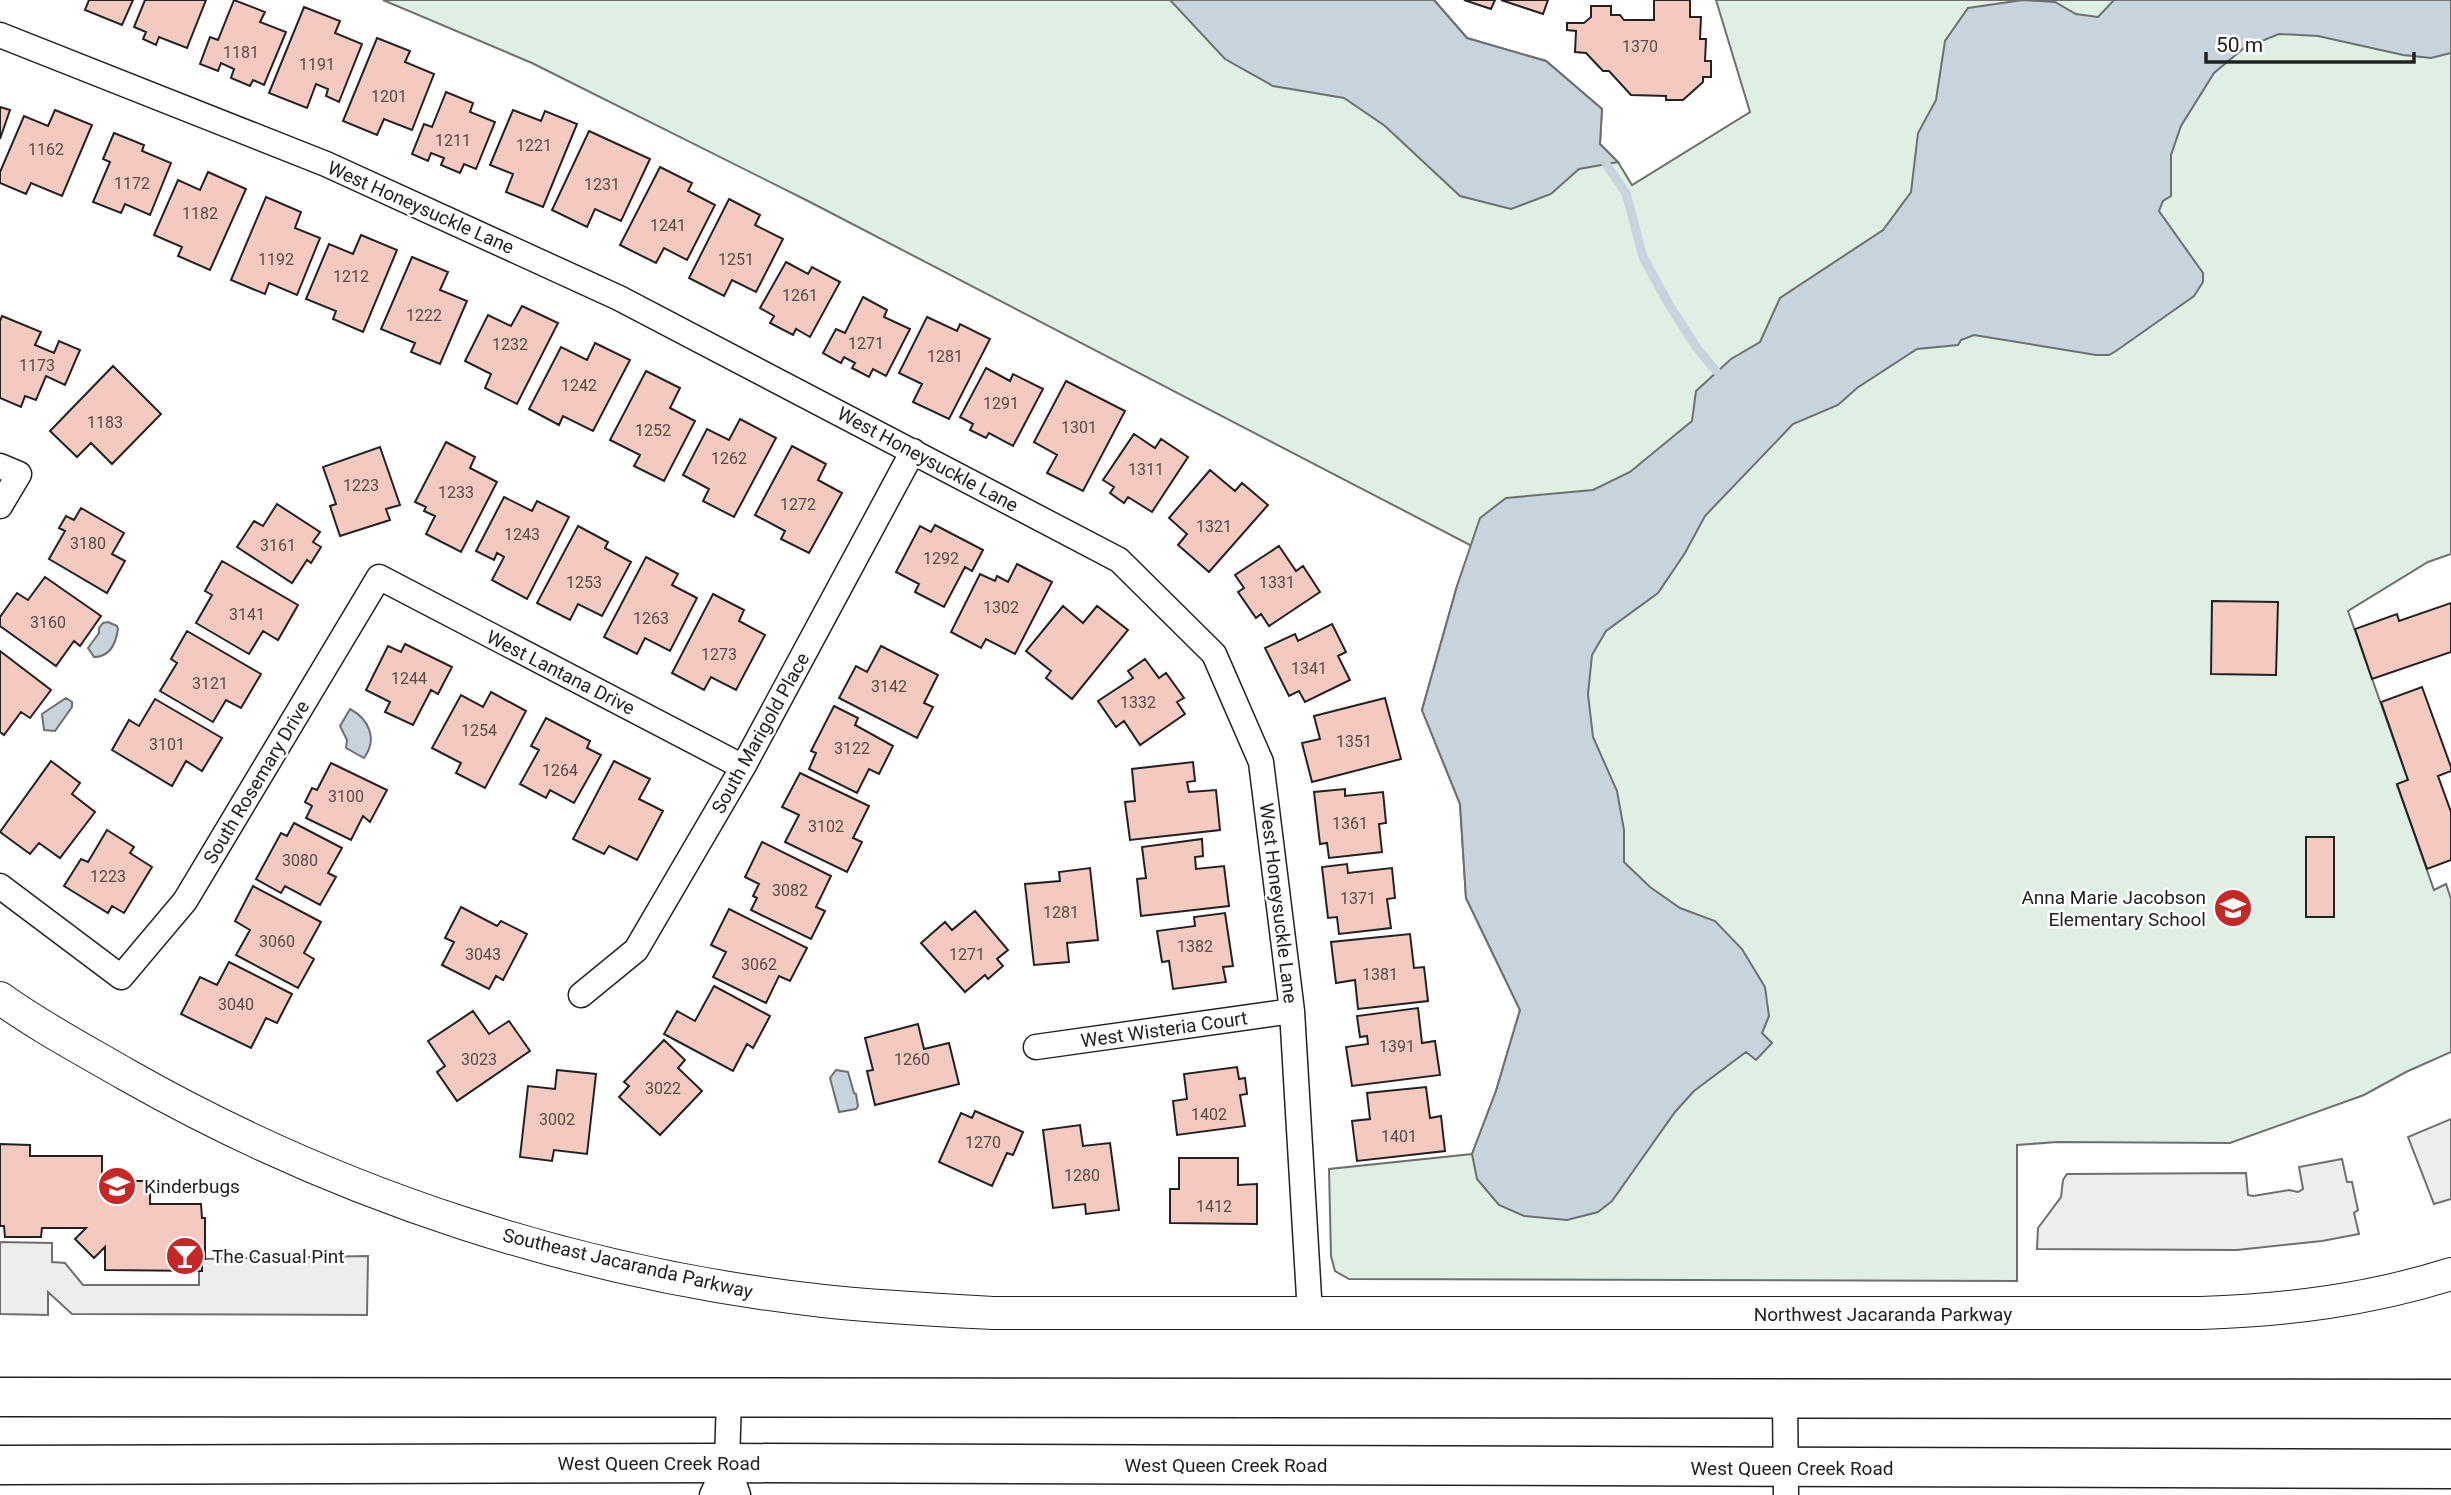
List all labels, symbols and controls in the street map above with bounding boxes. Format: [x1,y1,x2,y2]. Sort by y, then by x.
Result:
scale bar [2206,21,2414,65]
text: 50 m [2216,33,2263,57]
house number: 1370 [1622,37,1658,56]
house number: 1181 [223,43,259,62]
house number: 1191 [299,55,335,74]
house number: 1201 [371,87,407,106]
house number: 1211 [435,131,471,150]
house number: 1221 [516,136,552,155]
house number: 1162 [28,140,64,159]
street label: West Honeysuckle Lane [324,156,518,259]
house number: 1172 [114,174,150,193]
house number: 1231 [584,175,620,194]
house number: 1182 [182,204,218,223]
house number: 1241 [650,216,686,235]
house number: 1192 [258,250,294,269]
house number: 1251 [718,250,754,269]
house number: 1212 [333,267,369,286]
house number: 1261 [782,286,818,305]
house number: 1222 [406,306,442,325]
house number: 1271 [848,334,884,353]
house number: 1232 [492,335,528,354]
house number: 1281 [927,347,963,366]
house number: 1173 [19,356,55,375]
house number: 1242 [561,376,597,395]
house number: 1291 [983,394,1019,413]
street label: West Honeysuckle Lane [833,402,1022,517]
house number: 1183 [87,413,123,432]
house number: 1301 [1061,418,1097,437]
house number: 1252 [635,421,671,440]
house number: 1262 [711,449,747,468]
house number: 1311 [1128,460,1164,479]
house number: 1223 [343,476,379,495]
house number: 1233 [438,483,474,502]
house number: 1272 [780,495,816,514]
house number: 1321 [1196,517,1232,536]
house number: 1243 [504,525,540,544]
house number: 3180 [70,534,106,553]
house number: 3161 [260,536,296,555]
house number: 1292 [923,549,959,568]
house number: 1253 [566,573,602,592]
house number: 1331 [1259,573,1295,592]
house number: 1302 [983,598,1019,617]
house number: 3141 [229,605,265,624]
house number: 1263 [633,609,669,628]
house number: 3160 [30,613,66,632]
street label: West Lantana Drive [483,625,639,720]
house number: 1273 [701,645,737,664]
street label: South Marigold Place [707,649,814,818]
house number: 1341 [1291,659,1327,678]
house number: 1244 [391,669,427,688]
house number: 3121 [192,674,228,693]
house number: 3142 [871,677,907,696]
house number: 1332 [1120,693,1156,712]
street label: South Rosemary Drive [199,696,314,868]
house number: 1254 [461,721,497,740]
house number: 1351 [1336,732,1372,751]
house number: 3101 [149,735,185,754]
house number: 3122 [834,739,870,758]
house number: 1264 [542,761,578,780]
house number: 3100 [328,787,364,806]
street label: West Honeysuckle Lane [1255,802,1302,1005]
house number: 1361 [1332,814,1368,833]
house number: 3102 [808,817,844,836]
house number: 3080 [282,851,318,870]
house number: 1223 [90,867,126,886]
house number: 3082 [772,881,808,900]
place label: Anna Marie Jacobson Elementary School [2021,886,2206,931]
school or university icon: Anna Marie Jacobson Elementary School [2212,887,2254,929]
house number: 1371 [1340,889,1376,908]
house number: 1281 [1043,903,1079,922]
house number: 3060 [259,932,295,951]
house number: 1382 [1177,937,1213,956]
house number: 3043 [465,945,501,964]
house number: 1271 [949,945,985,964]
house number: 3062 [741,955,777,974]
house number: 1381 [1362,965,1398,984]
house number: 3040 [218,995,254,1014]
street label: West Wisteria Court [1079,1006,1249,1053]
house number: 1391 [1379,1037,1415,1056]
house number: 3023 [461,1050,497,1069]
house number: 1260 [894,1050,930,1069]
house number: 3022 [645,1079,681,1098]
house number: 1402 [1191,1105,1227,1124]
house number: 3002 [539,1110,575,1129]
house number: 1401 [1381,1127,1417,1146]
house number: 1270 [965,1133,1001,1152]
school or university icon: Kinderbugs [96,1165,138,1207]
house number: 1280 [1064,1166,1100,1185]
place label: Kinderbugs [144,1175,240,1198]
house number: 1412 [1196,1197,1232,1216]
street label: Southeast Jacaranda Parkway [501,1223,755,1303]
bar icon: The Casual Pint [164,1235,206,1277]
place label: The Casual Pint [212,1245,345,1268]
street label: Northwest Jacaranda Parkway [1754,1303,2012,1326]
street label: West Queen Creek Road [558,1452,761,1475]
street label: West Queen Creek Road [1125,1454,1328,1477]
street label: West Queen Creek Road [1691,1457,1894,1480]

